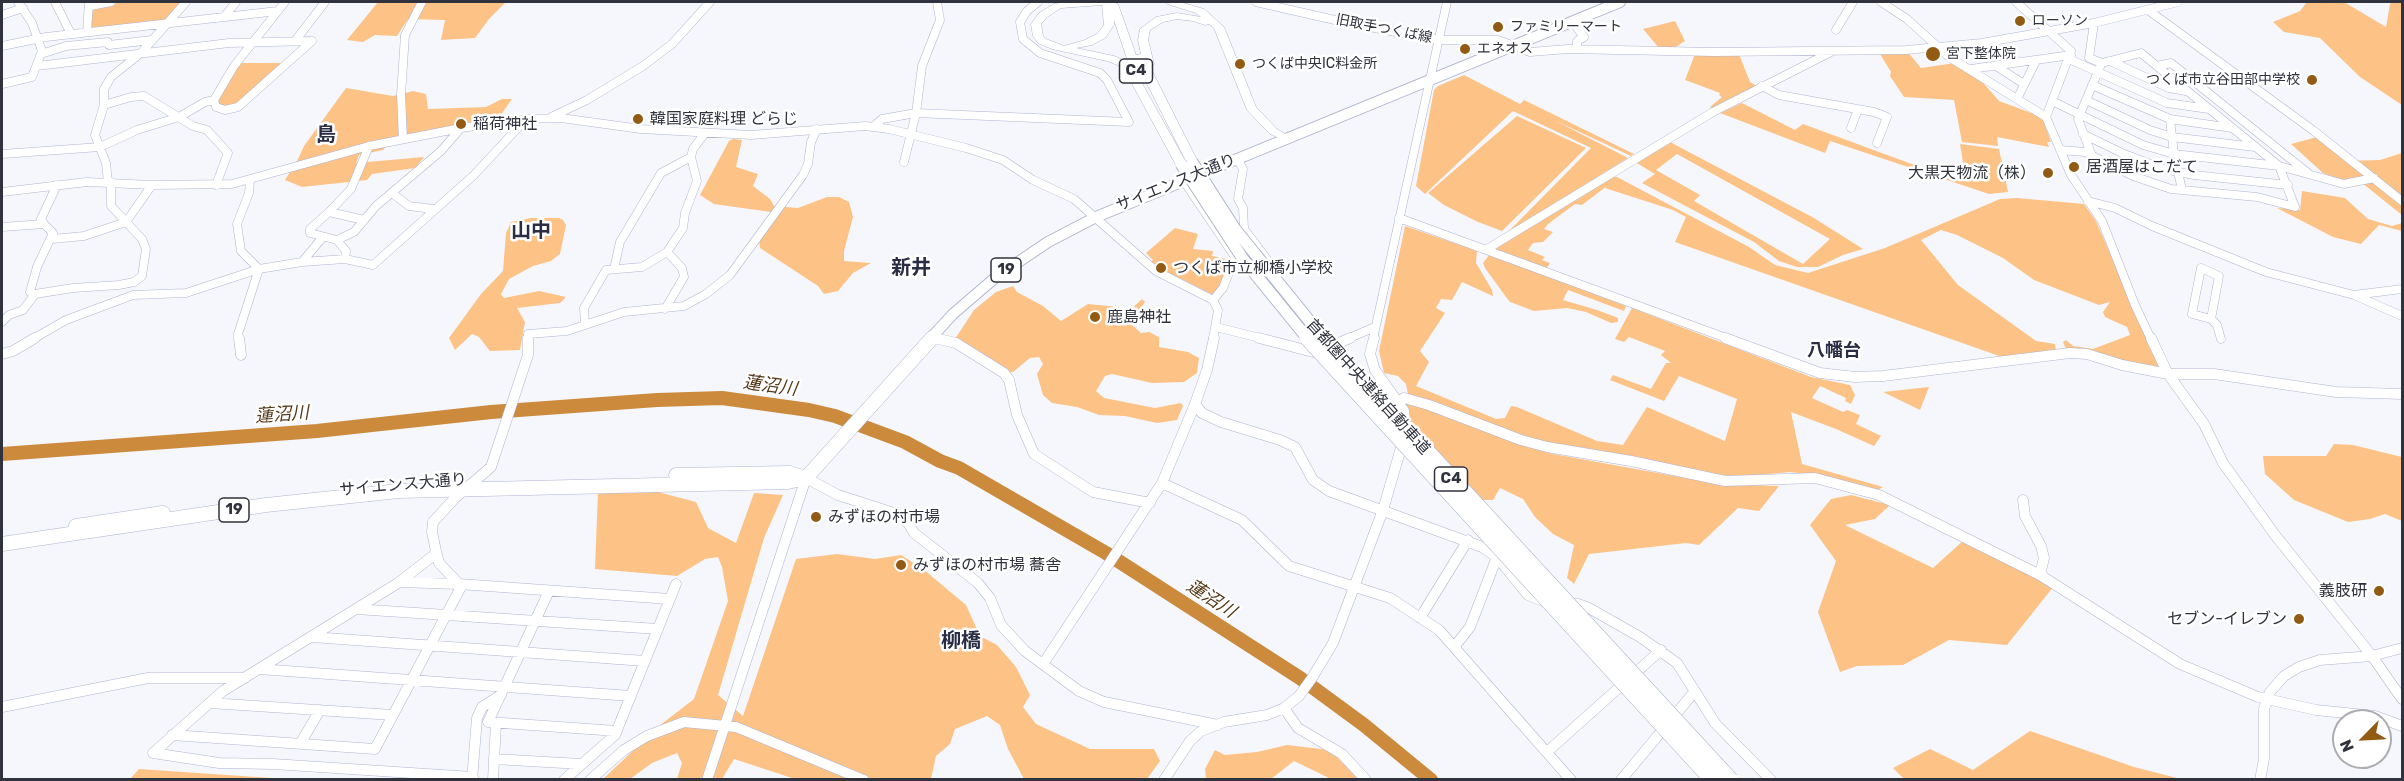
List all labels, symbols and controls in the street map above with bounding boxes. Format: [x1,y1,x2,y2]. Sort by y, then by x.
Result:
street label: 旧取手つくば線 [1334,11,1434,47]
place label: ローソン [2032,13,2088,29]
marker: ローソン [2013,14,2027,28]
place label: ファミリーマート [1510,19,1622,35]
marker: ファミリーマート [1491,20,1505,34]
place label: エネオス [1477,41,1533,57]
marker: エネオス [1458,42,1472,56]
marker: 宮下整体院 [1924,45,1942,63]
place label: 宮下整体院 [1946,46,2016,62]
place label: つくば中央IC料金所 [1252,56,1377,72]
marker: つくば中央IC料金所 [1233,57,1247,71]
road number: C4 [1120,59,1152,83]
place label: つくば市立谷田部中学校 [2146,72,2300,88]
marker: つくば市立谷田部中学校 [2305,73,2319,87]
place label: 韓国家庭料理 どらじ [650,109,798,129]
marker: 韓国家庭料理 どらじ [631,112,645,126]
place label: 稲荷神社 [473,114,537,134]
marker: 稲荷神社 [454,117,468,131]
district label: 島 [316,123,336,147]
street label: サイエンス大通り [1113,150,1239,216]
place label: 居酒屋はこだて [2086,157,2198,177]
marker: 居酒屋はこだて [2067,160,2081,174]
place label: 大黒天物流（株） [1908,163,2036,183]
marker: 大黒天物流（株） [2041,166,2055,180]
district label: 山中 [511,219,551,243]
district label: 新井 [891,256,931,280]
road number: 19 [991,258,1021,282]
place label: つくば市立柳橋小学校 [1173,258,1333,278]
marker: つくば市立柳橋小学校 [1154,261,1168,275]
place label: 鹿島神社 [1107,307,1171,327]
marker: 鹿島神社 [1088,310,1102,324]
street label: 首都圏中央連絡自動車道 [1302,315,1434,459]
district label: 八幡台 [1807,340,1861,362]
water label: 蓮沼川 [742,372,798,400]
water label: 蓮沼川 [254,402,310,428]
road number: C4 [1434,467,1468,491]
street label: サイエンス大通り [338,470,468,500]
road number: 19 [219,498,249,522]
place label: みずほの村市場 [828,507,940,527]
marker: みずほの村市場 [809,510,823,524]
place label: みずほの村市場 蕎舎 [913,555,1061,575]
marker: みずほの村市場 蕎舎 [894,558,908,572]
water label: 蓮沼川 [1182,575,1240,623]
place label: 義肢研 [2319,581,2367,601]
marker: 義肢研 [2372,584,2386,598]
place label: セブン-イレブン [2167,609,2287,629]
marker: セブン-イレブン [2292,612,2306,626]
district label: 柳橋 [941,629,981,653]
north arrow [2332,709,2392,769]
text: N [2336,737,2358,755]

